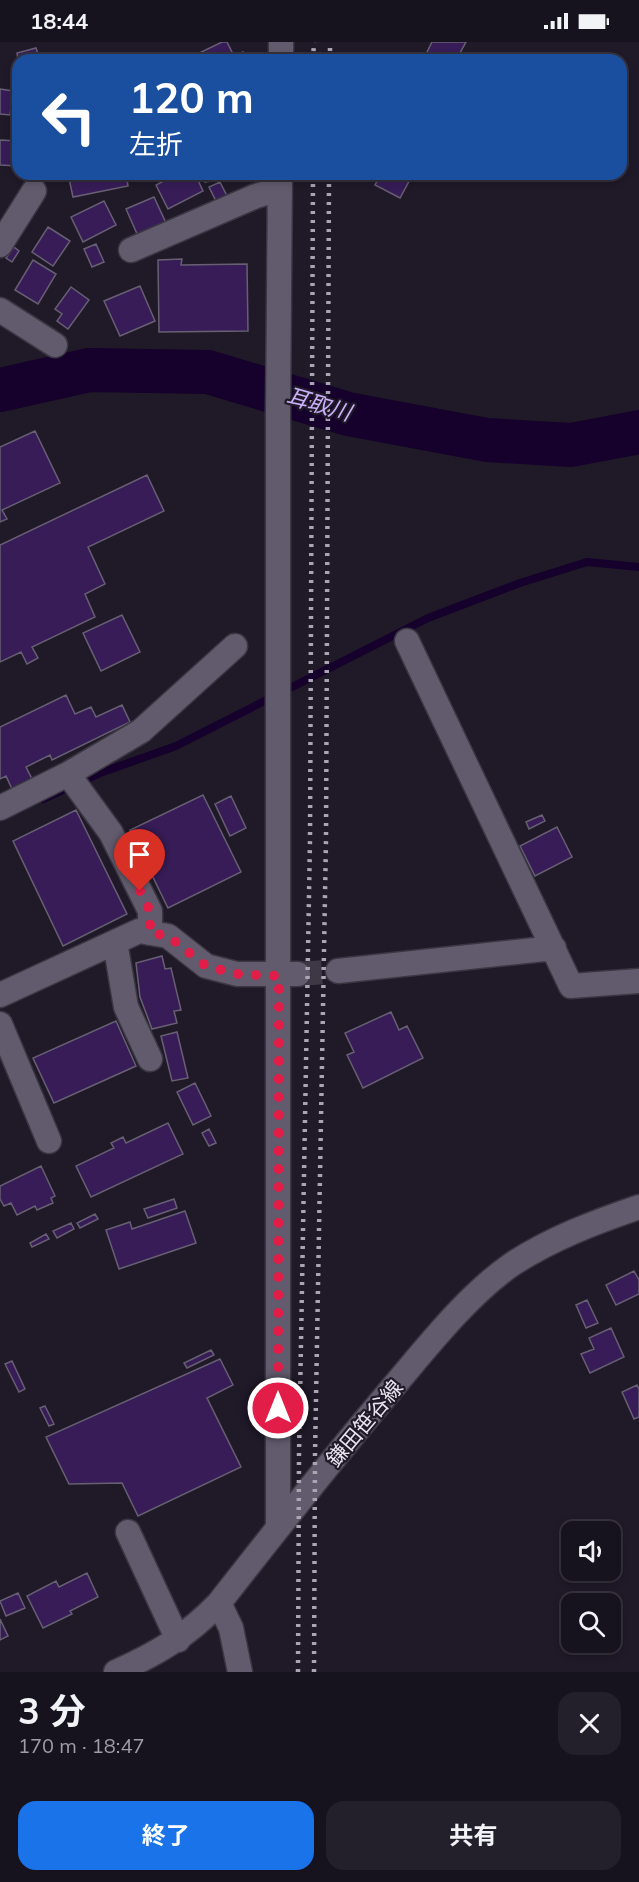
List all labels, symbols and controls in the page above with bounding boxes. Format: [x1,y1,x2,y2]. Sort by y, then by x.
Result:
text: 18:44 [30,7,88,35]
text: 120 m [129,71,254,124]
icon: left [30,78,108,156]
text: 左折 [129,127,183,161]
water label: 耳取川 [283,381,356,427]
pin [114,829,165,891]
icon: arrive [123,838,156,871]
street label: 鎌田笹谷線 [320,1374,408,1472]
position arrow [246,1376,310,1440]
map controls [561,1521,621,1653]
button: sound [561,1521,621,1581]
button: search [561,1593,621,1653]
text: 3 分 [18,1688,85,1733]
button: close [558,1692,621,1755]
text: 170 m · 18:47 [18,1733,144,1758]
button: 終了 [18,1801,314,1870]
button: 共有 [326,1801,621,1870]

